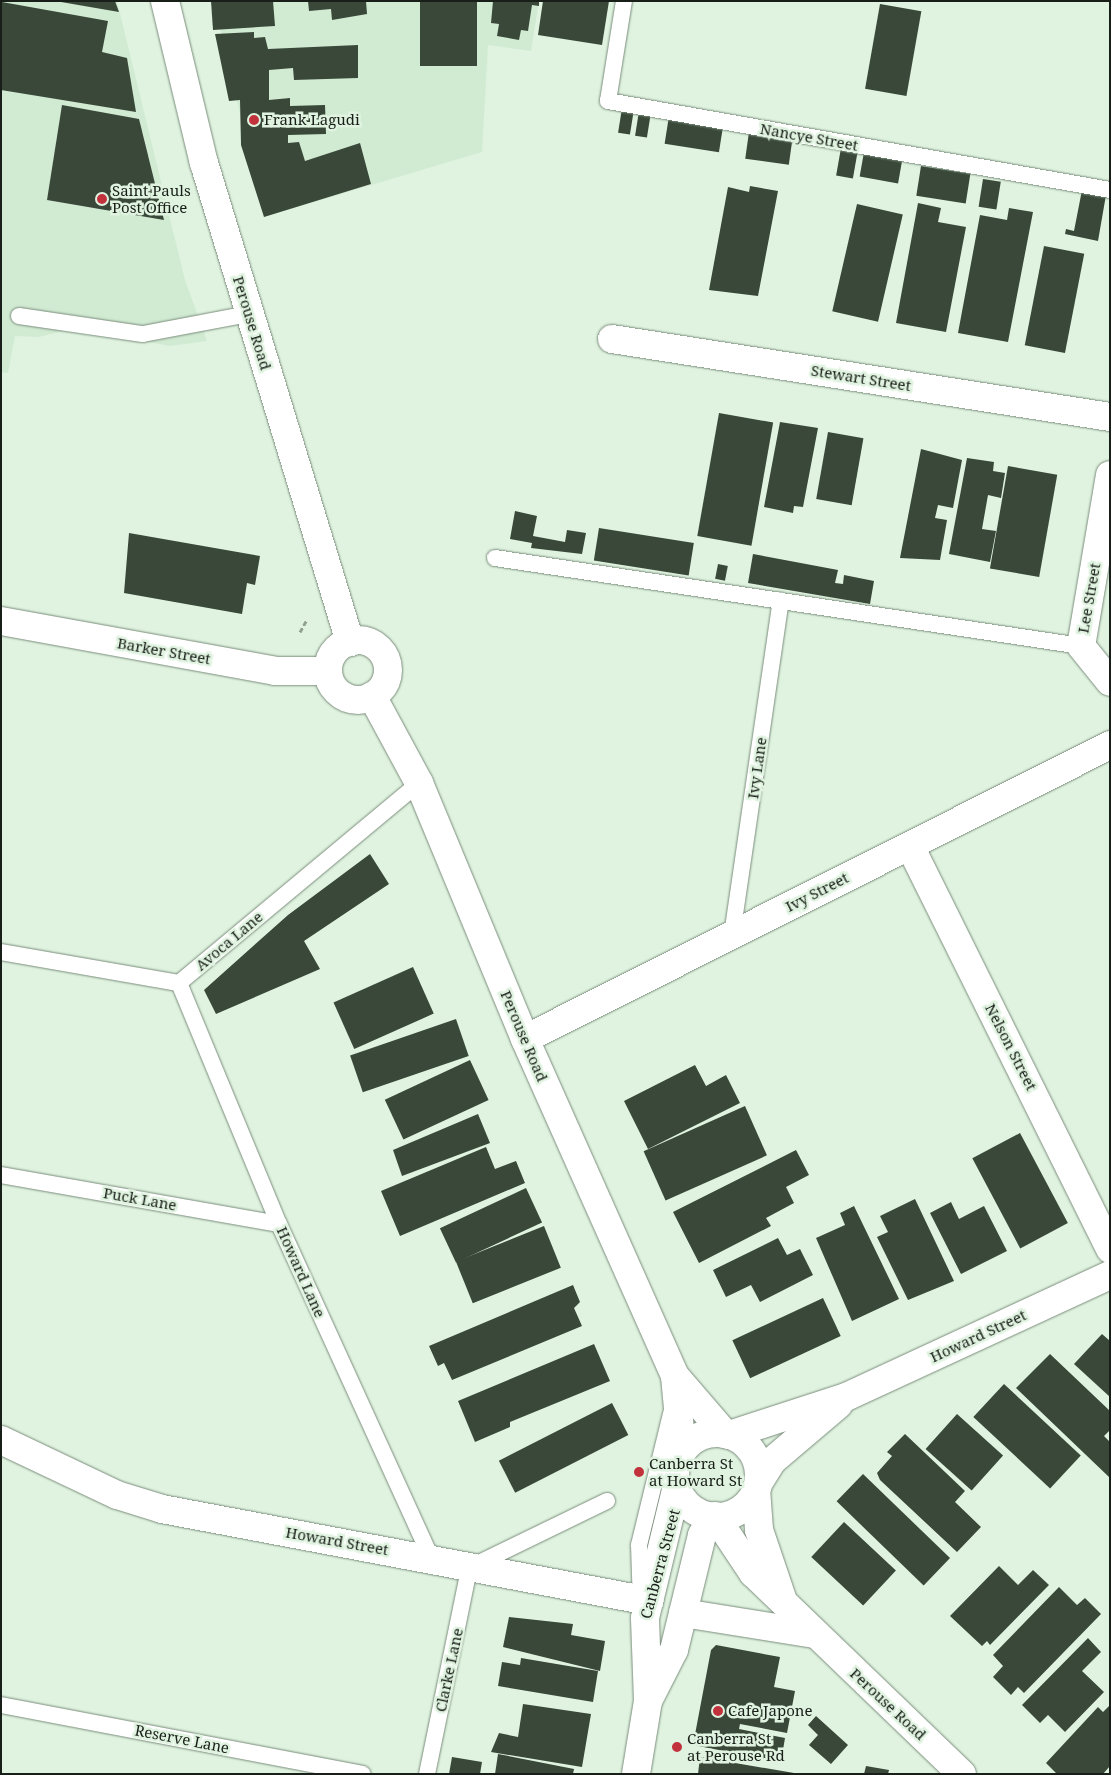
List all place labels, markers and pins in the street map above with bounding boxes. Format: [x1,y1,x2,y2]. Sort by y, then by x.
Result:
place label: Frank Lagudi [264,111,360,129]
marker: Frank Lagudi [248,114,260,126]
place label: Saint Pauls Post Office [112,181,191,216]
marker: Saint Pauls Post Office [96,193,108,205]
place label: Canberra St at Howard St [649,1454,742,1489]
marker: Canberra St at Howard St [633,1466,645,1478]
place label: Cafe Japone [728,1702,812,1720]
marker: Cafe Japone [712,1705,724,1717]
place label: Canberra St at Perouse Rd [687,1729,785,1764]
marker: Canberra St at Perouse Rd [671,1741,683,1753]

